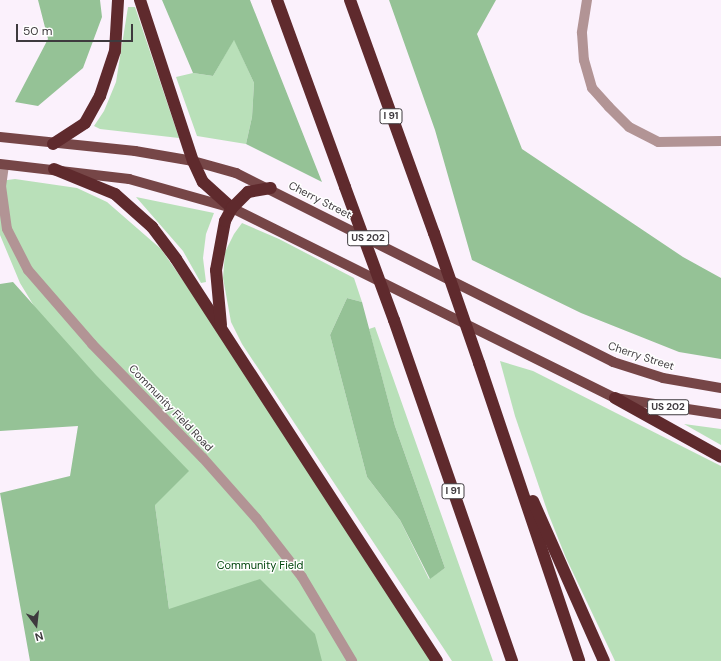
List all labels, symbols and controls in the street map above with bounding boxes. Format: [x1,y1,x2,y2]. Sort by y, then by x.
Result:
scale bar [18,16,135,42]
text: 50 m [23,23,52,39]
road number: I 91 [379,108,403,124]
street label: Cherry Street [286,178,354,222]
road number: US 202 [347,230,389,246]
street label: Cherry Street [606,339,676,373]
street label: Community Field Road [126,362,216,454]
road number: US 202 [647,399,689,415]
road number: I 91 [441,483,465,499]
park label: Community Field [217,558,303,572]
north arrow [16,605,56,645]
text: N [33,629,45,644]

